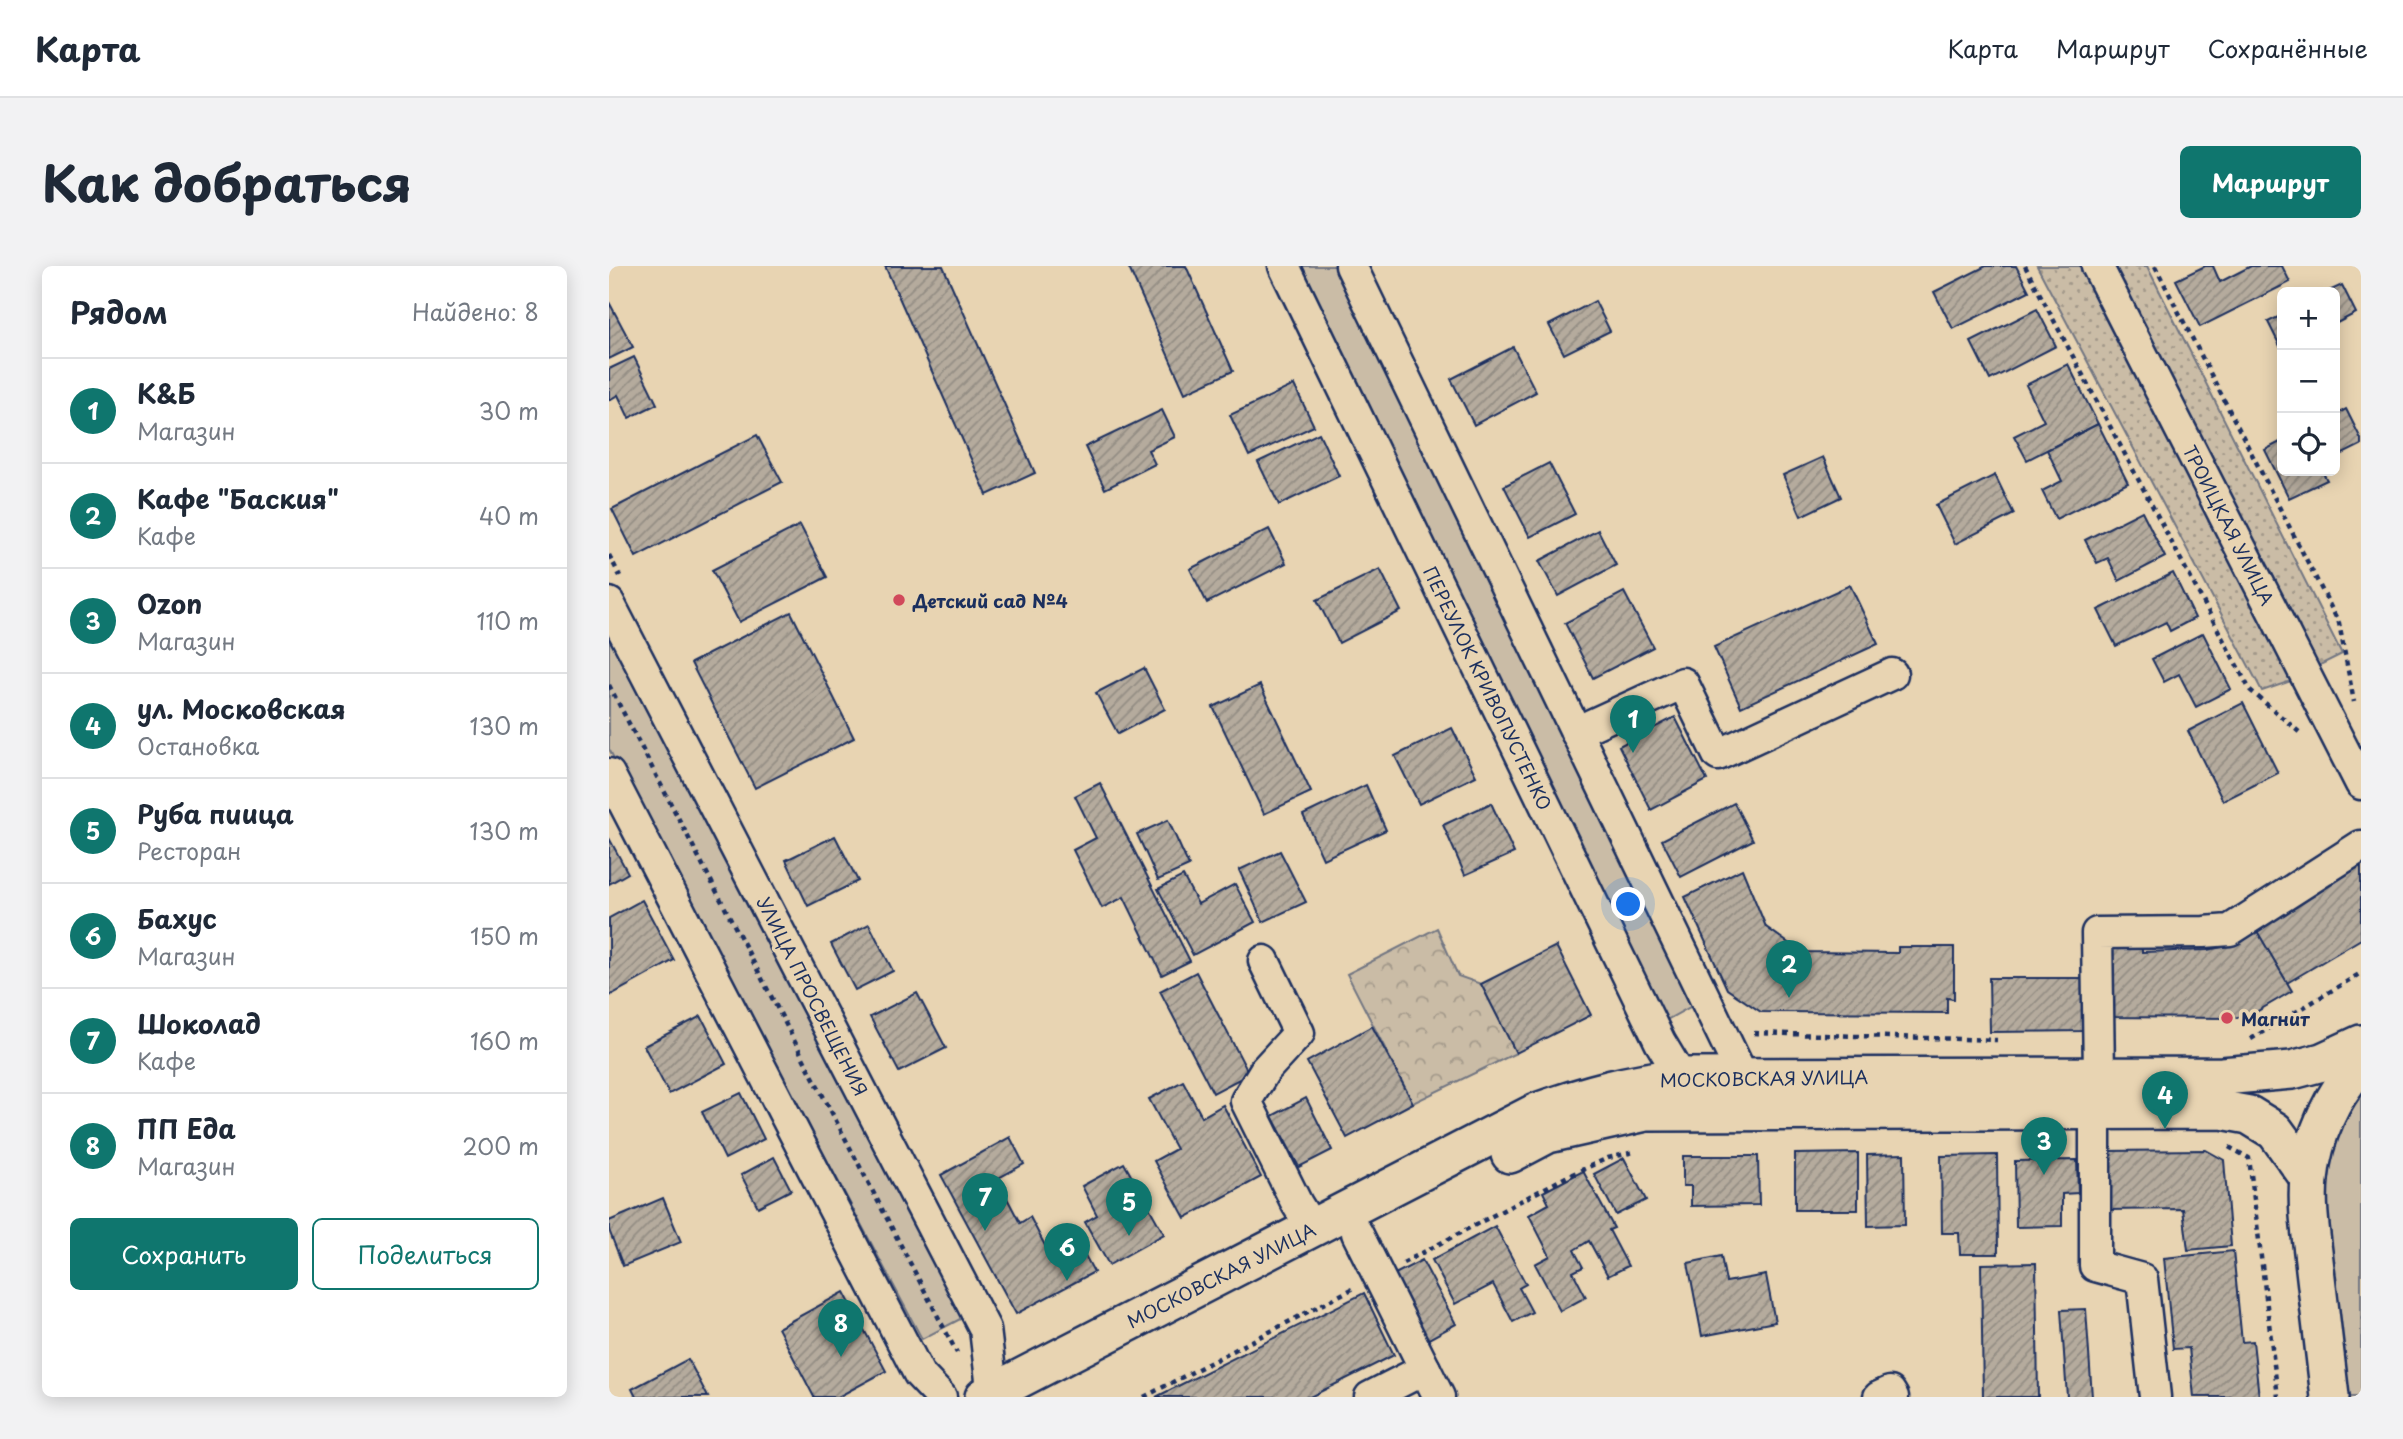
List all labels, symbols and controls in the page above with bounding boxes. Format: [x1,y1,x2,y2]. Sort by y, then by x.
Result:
text: Карта [35,23,141,73]
text: Карта [1947,30,2018,66]
text: Маршрут [2056,30,2170,66]
text: Сохранённые [2208,30,2368,66]
text: Как добраться [42,145,412,219]
button: Маршрут [2180,146,2361,218]
map controls [2277,287,2340,476]
button: + [2277,287,2340,350]
text: Рядом [70,289,168,334]
text: Найдено: 8 [412,294,539,329]
button: − [2277,350,2340,413]
text: К&Б [137,374,195,413]
text: 1 [88,393,99,428]
text: 30 m [478,393,539,428]
text: Магазин [137,413,236,448]
button: locate [2277,413,2340,476]
street label: ТРОИЦКАЯ УЛИЦА [2177,440,2281,610]
text: Кафе "Баския" [137,479,339,518]
text: 2 [85,498,101,533]
text: 40 m [479,498,539,533]
text: Кафе [137,518,196,553]
street label: ПЕРЕУЛОК КРИВОПУСТЕНКО [1417,562,1559,814]
text: Ozon [137,584,202,623]
place label: Детский сад №4 [912,587,1068,614]
marker: Детский сад №4 [891,592,907,608]
text: 3 [85,603,101,638]
text: 110 m [477,603,539,638]
text: Магазин [137,623,236,658]
text: ул. Московская [137,689,346,728]
pin: 1 [1610,695,1656,753]
text: 4 [85,708,101,743]
text: 130 m [469,708,539,743]
text: Остановка [137,728,259,763]
text: Руба пиица [137,794,294,833]
text: 5 [86,813,100,848]
text: 130 m [469,813,539,848]
text: Ресторан [137,833,241,868]
your location [1611,887,1645,921]
street label: УЛИЦА ПРОСВЕЩЕНИЯ [751,892,875,1100]
text: Бахус [137,899,217,938]
text: 6 [85,918,101,953]
text: 150 m [470,918,539,953]
text: Магазин [137,938,236,973]
pin: 2 [1766,940,1812,998]
text: Шоколад [137,1004,261,1043]
place label: Магнит [2241,1005,2310,1032]
marker: Магнит [2219,1010,2235,1026]
text: 7 [86,1023,100,1058]
text: 160 m [470,1023,539,1058]
text: Кафе [137,1043,196,1078]
street label: МОСКОВСКАЯ УЛИЦА [1660,1063,1869,1093]
pin: 4 [2142,1071,2188,1129]
text: ПП Еда [137,1109,236,1148]
pin: 3 [2021,1117,2067,1175]
text: 8 [86,1128,100,1163]
text: 200 m [462,1128,539,1163]
text: Магазин [137,1148,236,1183]
pin: 7 [962,1173,1008,1231]
pin: 5 [1106,1178,1152,1236]
street label: МОСКОВСКАЯ УЛИЦА [1122,1216,1320,1334]
button: Сохранить [70,1218,298,1290]
button: Поделиться [312,1218,539,1290]
pin: 6 [1044,1223,1090,1281]
pin: 8 [818,1299,864,1357]

